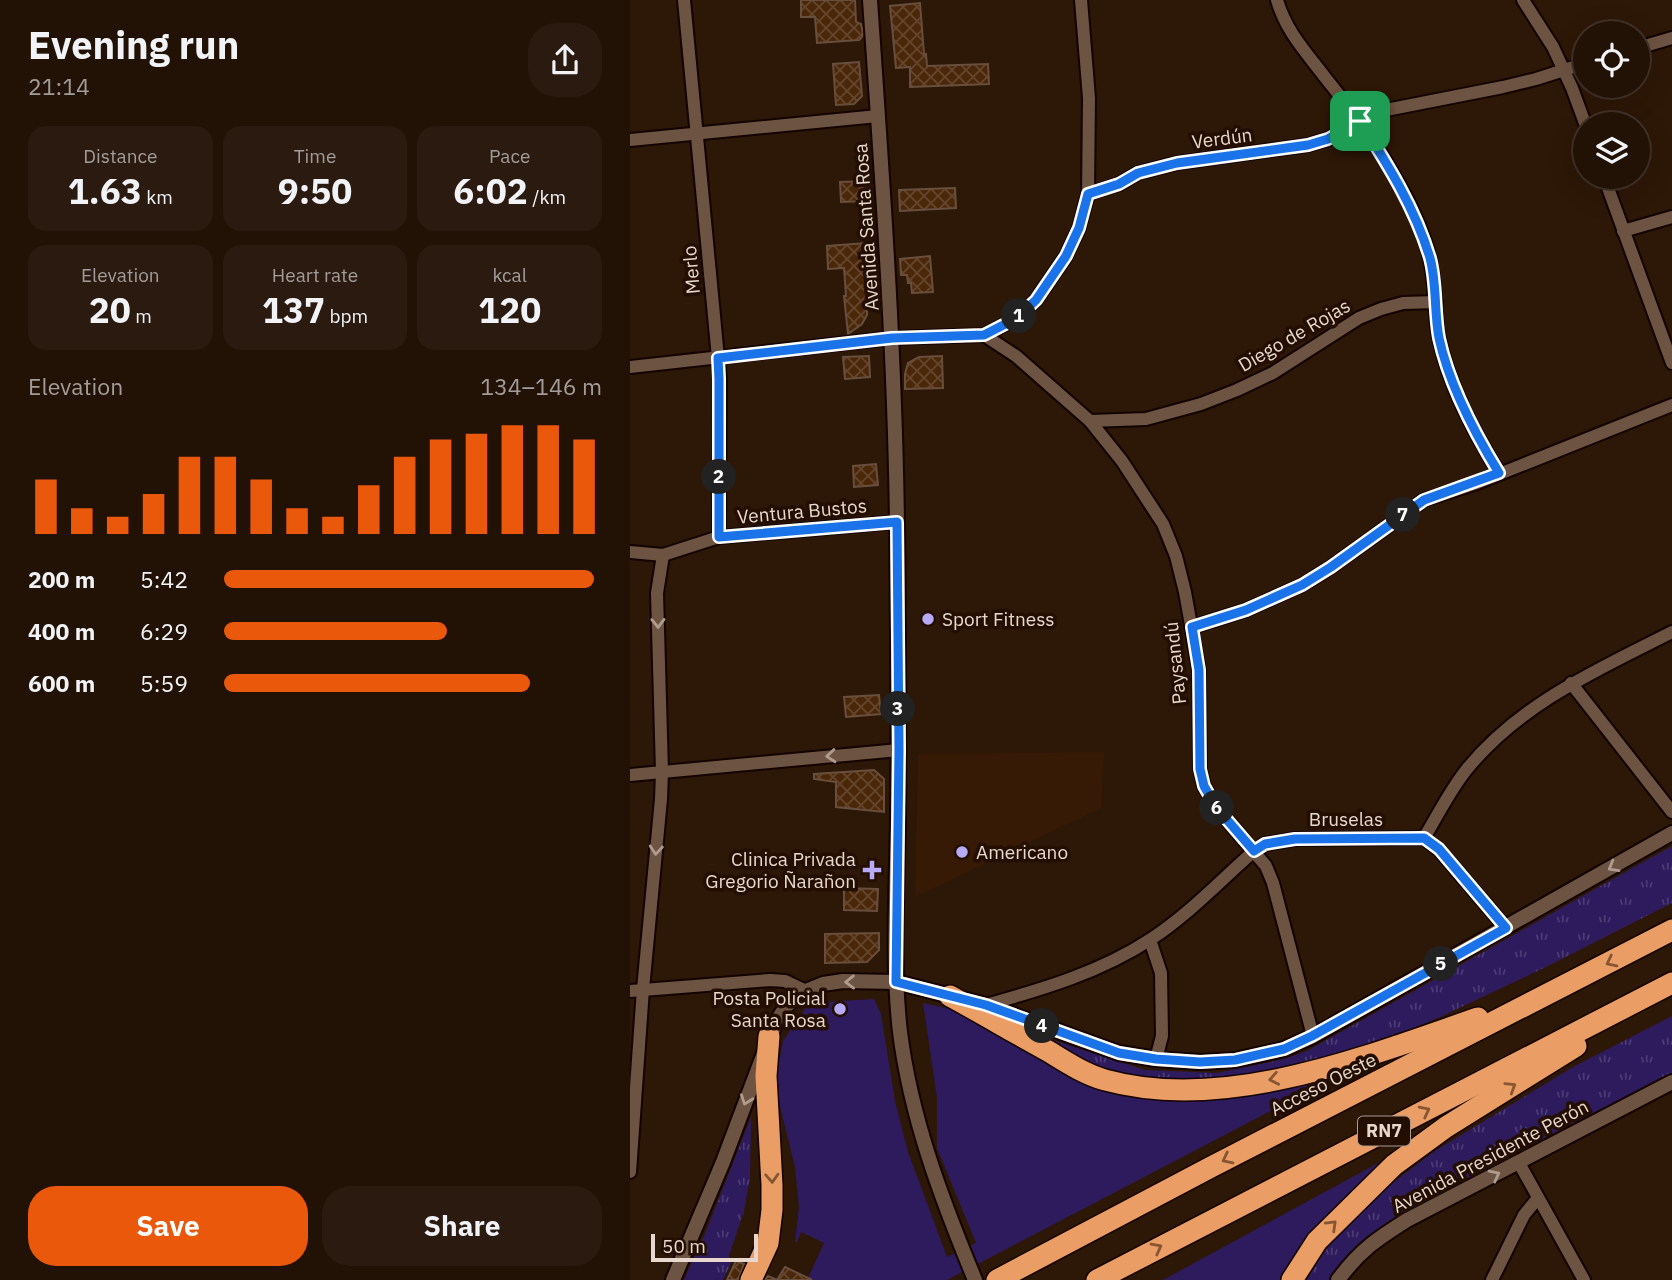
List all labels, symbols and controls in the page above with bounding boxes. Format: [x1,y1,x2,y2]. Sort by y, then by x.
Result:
text: Evening run [28,20,239,69]
map controls [1573,21,1650,189]
button: locate [1573,21,1650,98]
button: share [528,23,602,97]
text: 21:14 [28,71,90,101]
pin [1330,91,1390,151]
icon: arrive [1341,102,1379,140]
button: layers [1573,112,1650,189]
street label: Verdún [1190,122,1254,154]
street label: Avenida Santa Rosa [848,142,884,312]
text: Distance [83,144,157,168]
text: Time [294,144,336,168]
text: Pace [489,144,530,168]
text: 1.63 [68,168,142,214]
text: 9:50 [278,168,352,214]
text: 6:02 [453,168,528,214]
text: km [142,185,173,209]
text: /km [528,185,566,209]
street label: Merlo [677,245,705,295]
text: Elevation [81,263,160,287]
text: Heart rate [272,263,358,287]
text: kcal [492,263,527,287]
text: 20 [89,287,131,333]
text: 137 [262,287,325,333]
text: 120 [478,287,541,333]
street label: Diego de Rojas [1234,293,1354,377]
pin: 1 [1002,298,1036,334]
text: 1 [1013,303,1024,327]
text: m [131,304,152,328]
text: bpm [325,304,368,328]
text: Elevation [28,371,123,401]
text: 134–146 m [480,371,602,401]
pin: 2 [702,460,736,494]
text: 2 [713,464,724,488]
street label: Ventura Bustos [736,493,868,529]
pin: 7 [1386,498,1420,532]
text: 7 [1397,502,1408,526]
text: 200 m [28,564,95,594]
text: 5:42 [140,564,188,594]
place label: Sport Fitness [942,607,1055,631]
marker: Sport Fitness [920,611,936,627]
text: 400 m [28,616,95,646]
text: 6:29 [140,616,188,646]
one-way arrow [650,618,666,629]
street label: Paysandú [1159,621,1191,705]
text: 600 m [28,668,95,698]
text: 5:59 [140,668,188,698]
pin: 3 [880,692,916,726]
text: 3 [892,696,903,720]
one-way arrow [825,748,836,763]
pin: 6 [1200,790,1234,826]
text: 6 [1211,795,1222,819]
street label: Bruselas [1309,807,1383,831]
place label: Americano [976,840,1068,864]
marker: Americano [954,844,970,860]
one-way arrow [649,845,664,856]
place label: Clinica Privada Gregorio Ñarañon [705,847,856,893]
one-way arrow [1607,859,1620,872]
marker: Clinica Privada Gregorio Ñarañon [862,860,882,880]
pin: 5 [1424,946,1458,982]
text: 5 [1435,951,1446,975]
one-way arrow [1606,953,1619,967]
one-way arrow [844,974,855,990]
place label: Posta Policial Santa Rosa [712,986,826,1032]
marker: Posta Policial Santa Rosa [832,1001,848,1017]
pin: 4 [1024,1009,1060,1044]
text: 4 [1036,1013,1047,1037]
street label: Acceso Oeste [1266,1047,1380,1121]
one-way arrow [1268,1071,1280,1086]
one-way arrow [1504,1082,1517,1095]
one-way arrow [740,1094,754,1106]
street label: Avenida Presidente Perón [1388,1094,1592,1218]
one-way arrow [1417,1105,1430,1119]
road number: RN7 [1358,1116,1410,1146]
one-way arrow [1222,1150,1234,1164]
one-way arrow [1488,1170,1500,1184]
one-way arrow [764,1172,779,1183]
button: Save [28,1186,308,1266]
button: Share [322,1186,602,1266]
one-way arrow [1324,1221,1337,1234]
scale bar [651,1231,758,1263]
text: 50 m [662,1234,706,1258]
one-way arrow [1150,1243,1162,1257]

